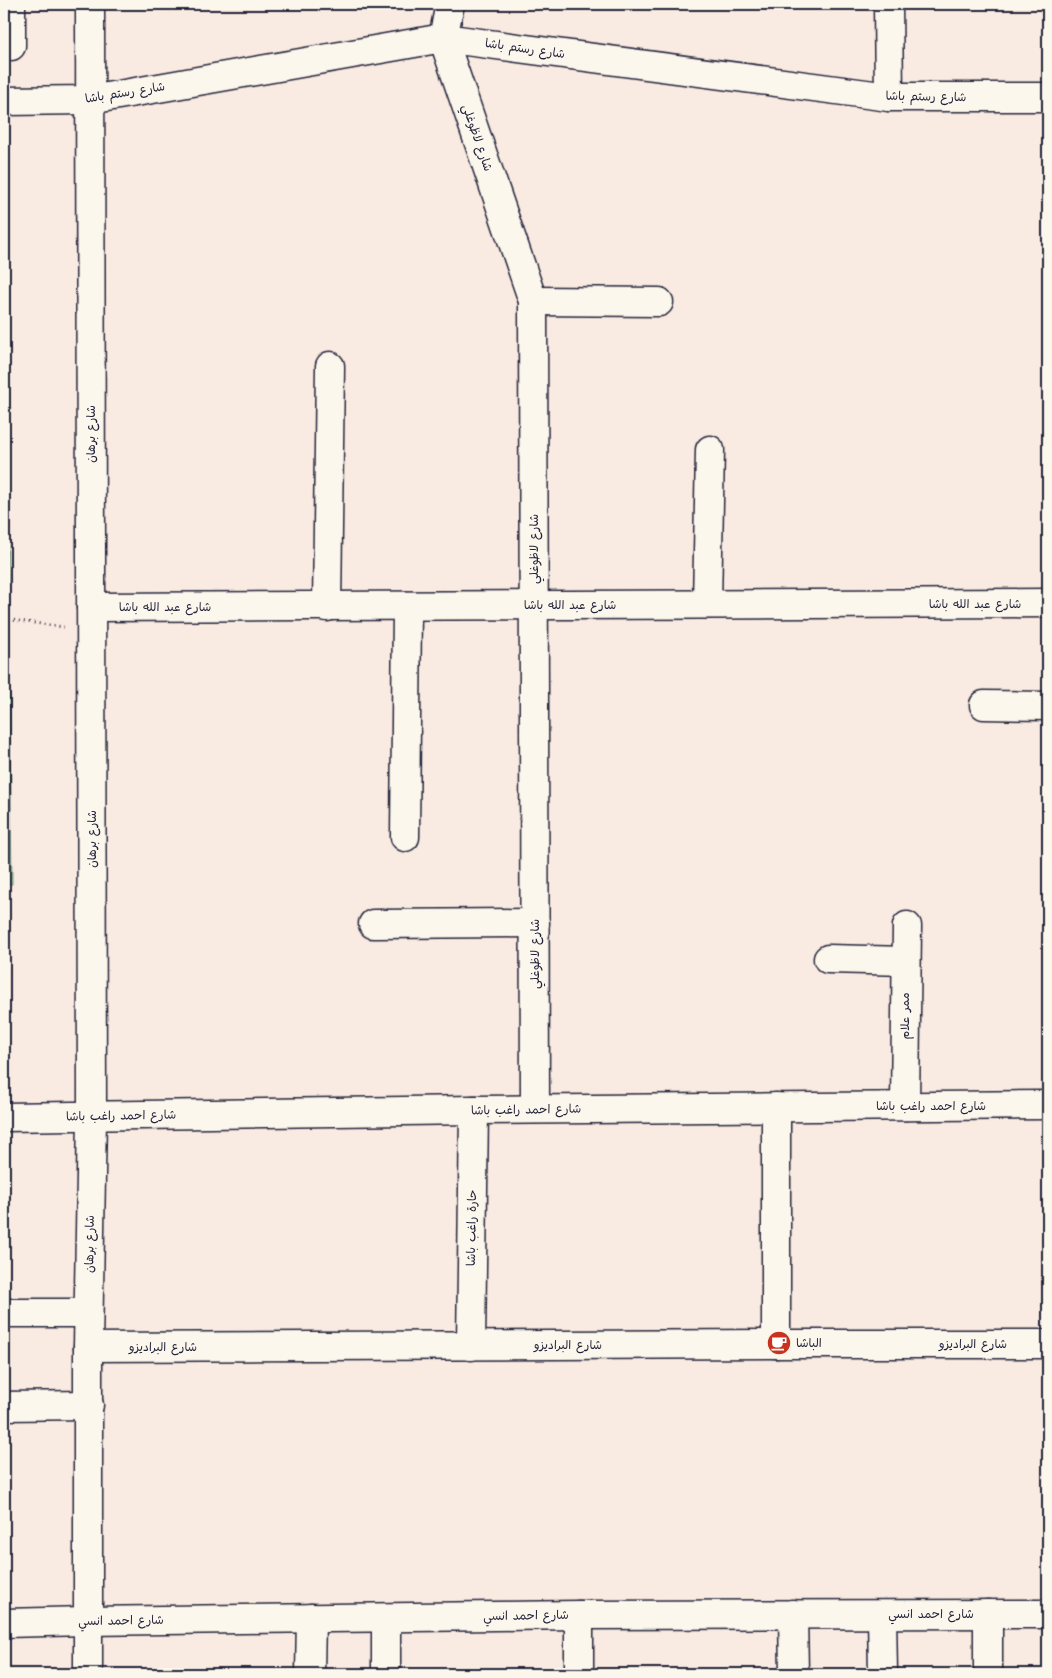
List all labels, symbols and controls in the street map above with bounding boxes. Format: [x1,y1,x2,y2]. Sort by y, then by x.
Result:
street label: شارع رستم باشا [484,34,566,64]
street label: شارع رستم باشا [84,77,166,109]
street label: شارع رستم باشا [885,87,967,107]
street label: شارع لاظوغلي [456,102,497,174]
street label: شارع برهان [82,405,101,463]
street label: شارع لاظوغلي [525,514,545,584]
street label: شارع عبد الله باشا [929,595,1021,614]
street label: شارع عبد الله باشا [524,596,616,615]
street label: شارع عبد الله باشا [119,598,211,617]
street label: شارع برهان [83,810,102,868]
street label: شارع لاظوغلي [526,919,546,989]
street label: ممر علام [896,993,915,1039]
street label: شارع احمد راغب باشا [876,1097,986,1116]
street label: شارع احمد راغب باشا [471,1100,581,1120]
street label: شارع احمد راغب باشا [66,1106,176,1126]
street label: حارة راغب باشا [462,1190,482,1266]
street label: شارع برهان [80,1215,100,1273]
cafe icon: الباشا [766,1330,792,1356]
place label: الباشا [796,1334,822,1353]
street label: شارع البراديزو [938,1335,1007,1354]
street label: شارع البراديزو [533,1336,602,1355]
street label: شارع البراديزو [128,1338,197,1357]
street label: شارع احمد انسي [888,1605,974,1625]
street label: شارع احمد انسي [483,1606,569,1627]
street label: شارع احمد انسي [78,1611,164,1632]

